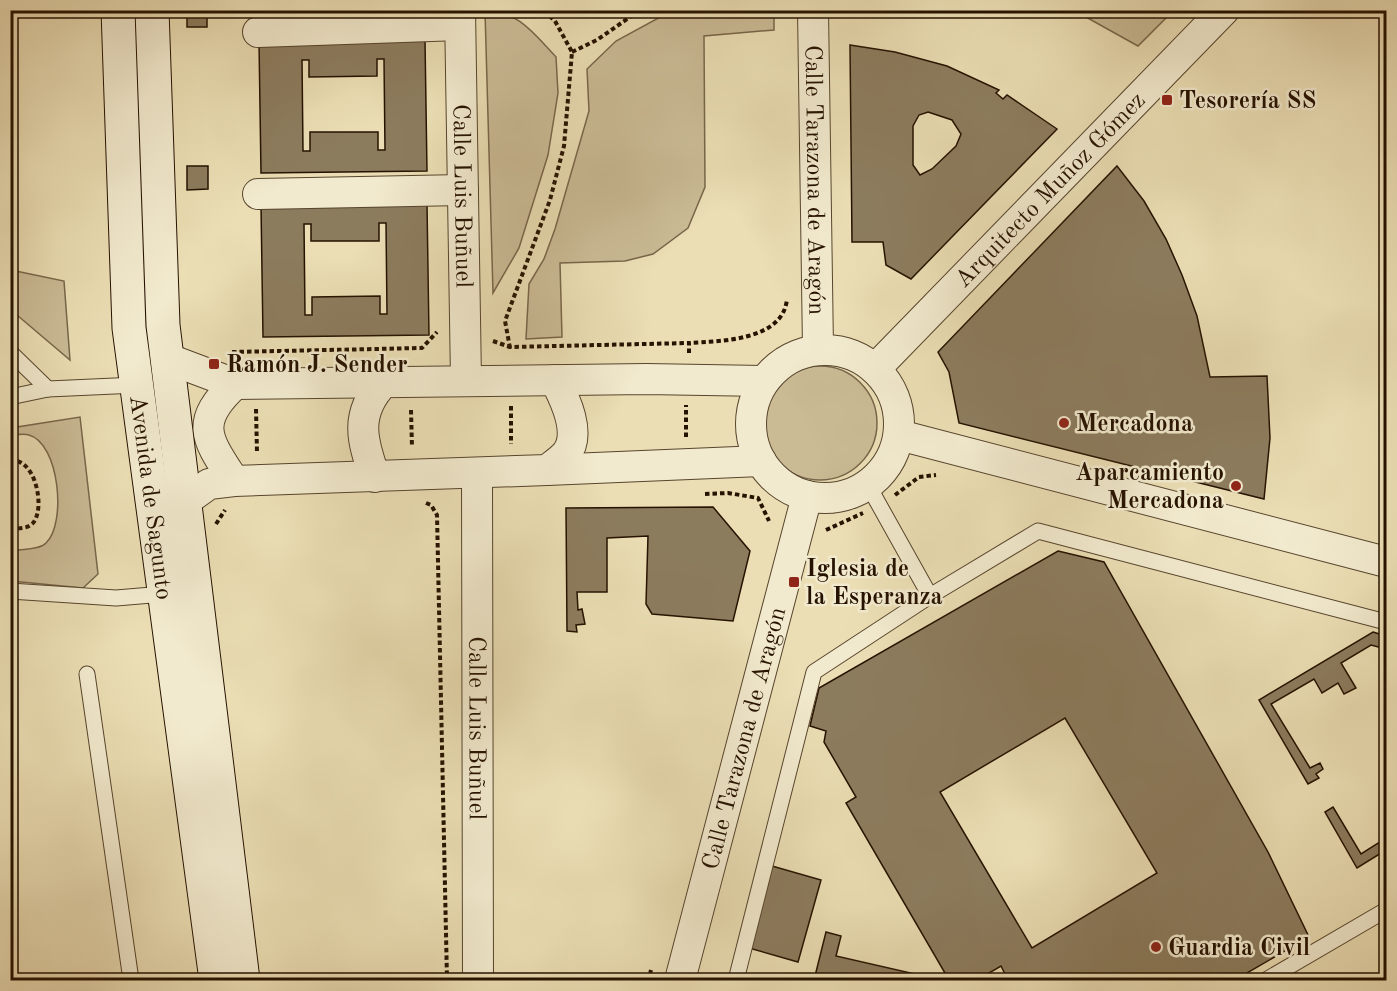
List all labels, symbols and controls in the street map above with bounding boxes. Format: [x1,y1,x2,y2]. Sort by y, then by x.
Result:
street label: Calle Tarazona de Aragón [800,45,828,315]
street label: Arquitecto Muñoz Gómez [951,89,1151,293]
place label: Tesorería SS [1179,90,1316,114]
marker: Tesorería SS [1160,93,1174,107]
street label: Calle Luis Buñuel [448,104,475,288]
place label: Ramón J. Sender [226,354,408,378]
marker: Ramón J. Sender [207,357,221,371]
street label: Avenida de Sagunto [124,394,175,601]
place label: Mercadona [1076,413,1193,437]
marker: Mercadona [1057,416,1071,430]
place label: Aparcamiento Mercadona [1075,462,1224,514]
marker: Aparcamiento Mercadona [1229,479,1243,493]
place label: Iglesia de la Esperanza [806,558,943,610]
marker: Iglesia de la Esperanza [787,575,801,589]
street label: Calle Tarazona de Aragón [699,605,791,873]
street label: Calle Luis Buñuel [463,636,488,820]
place label: Guardia Civil [1168,937,1310,961]
marker: Guardia Civil [1149,940,1163,954]

